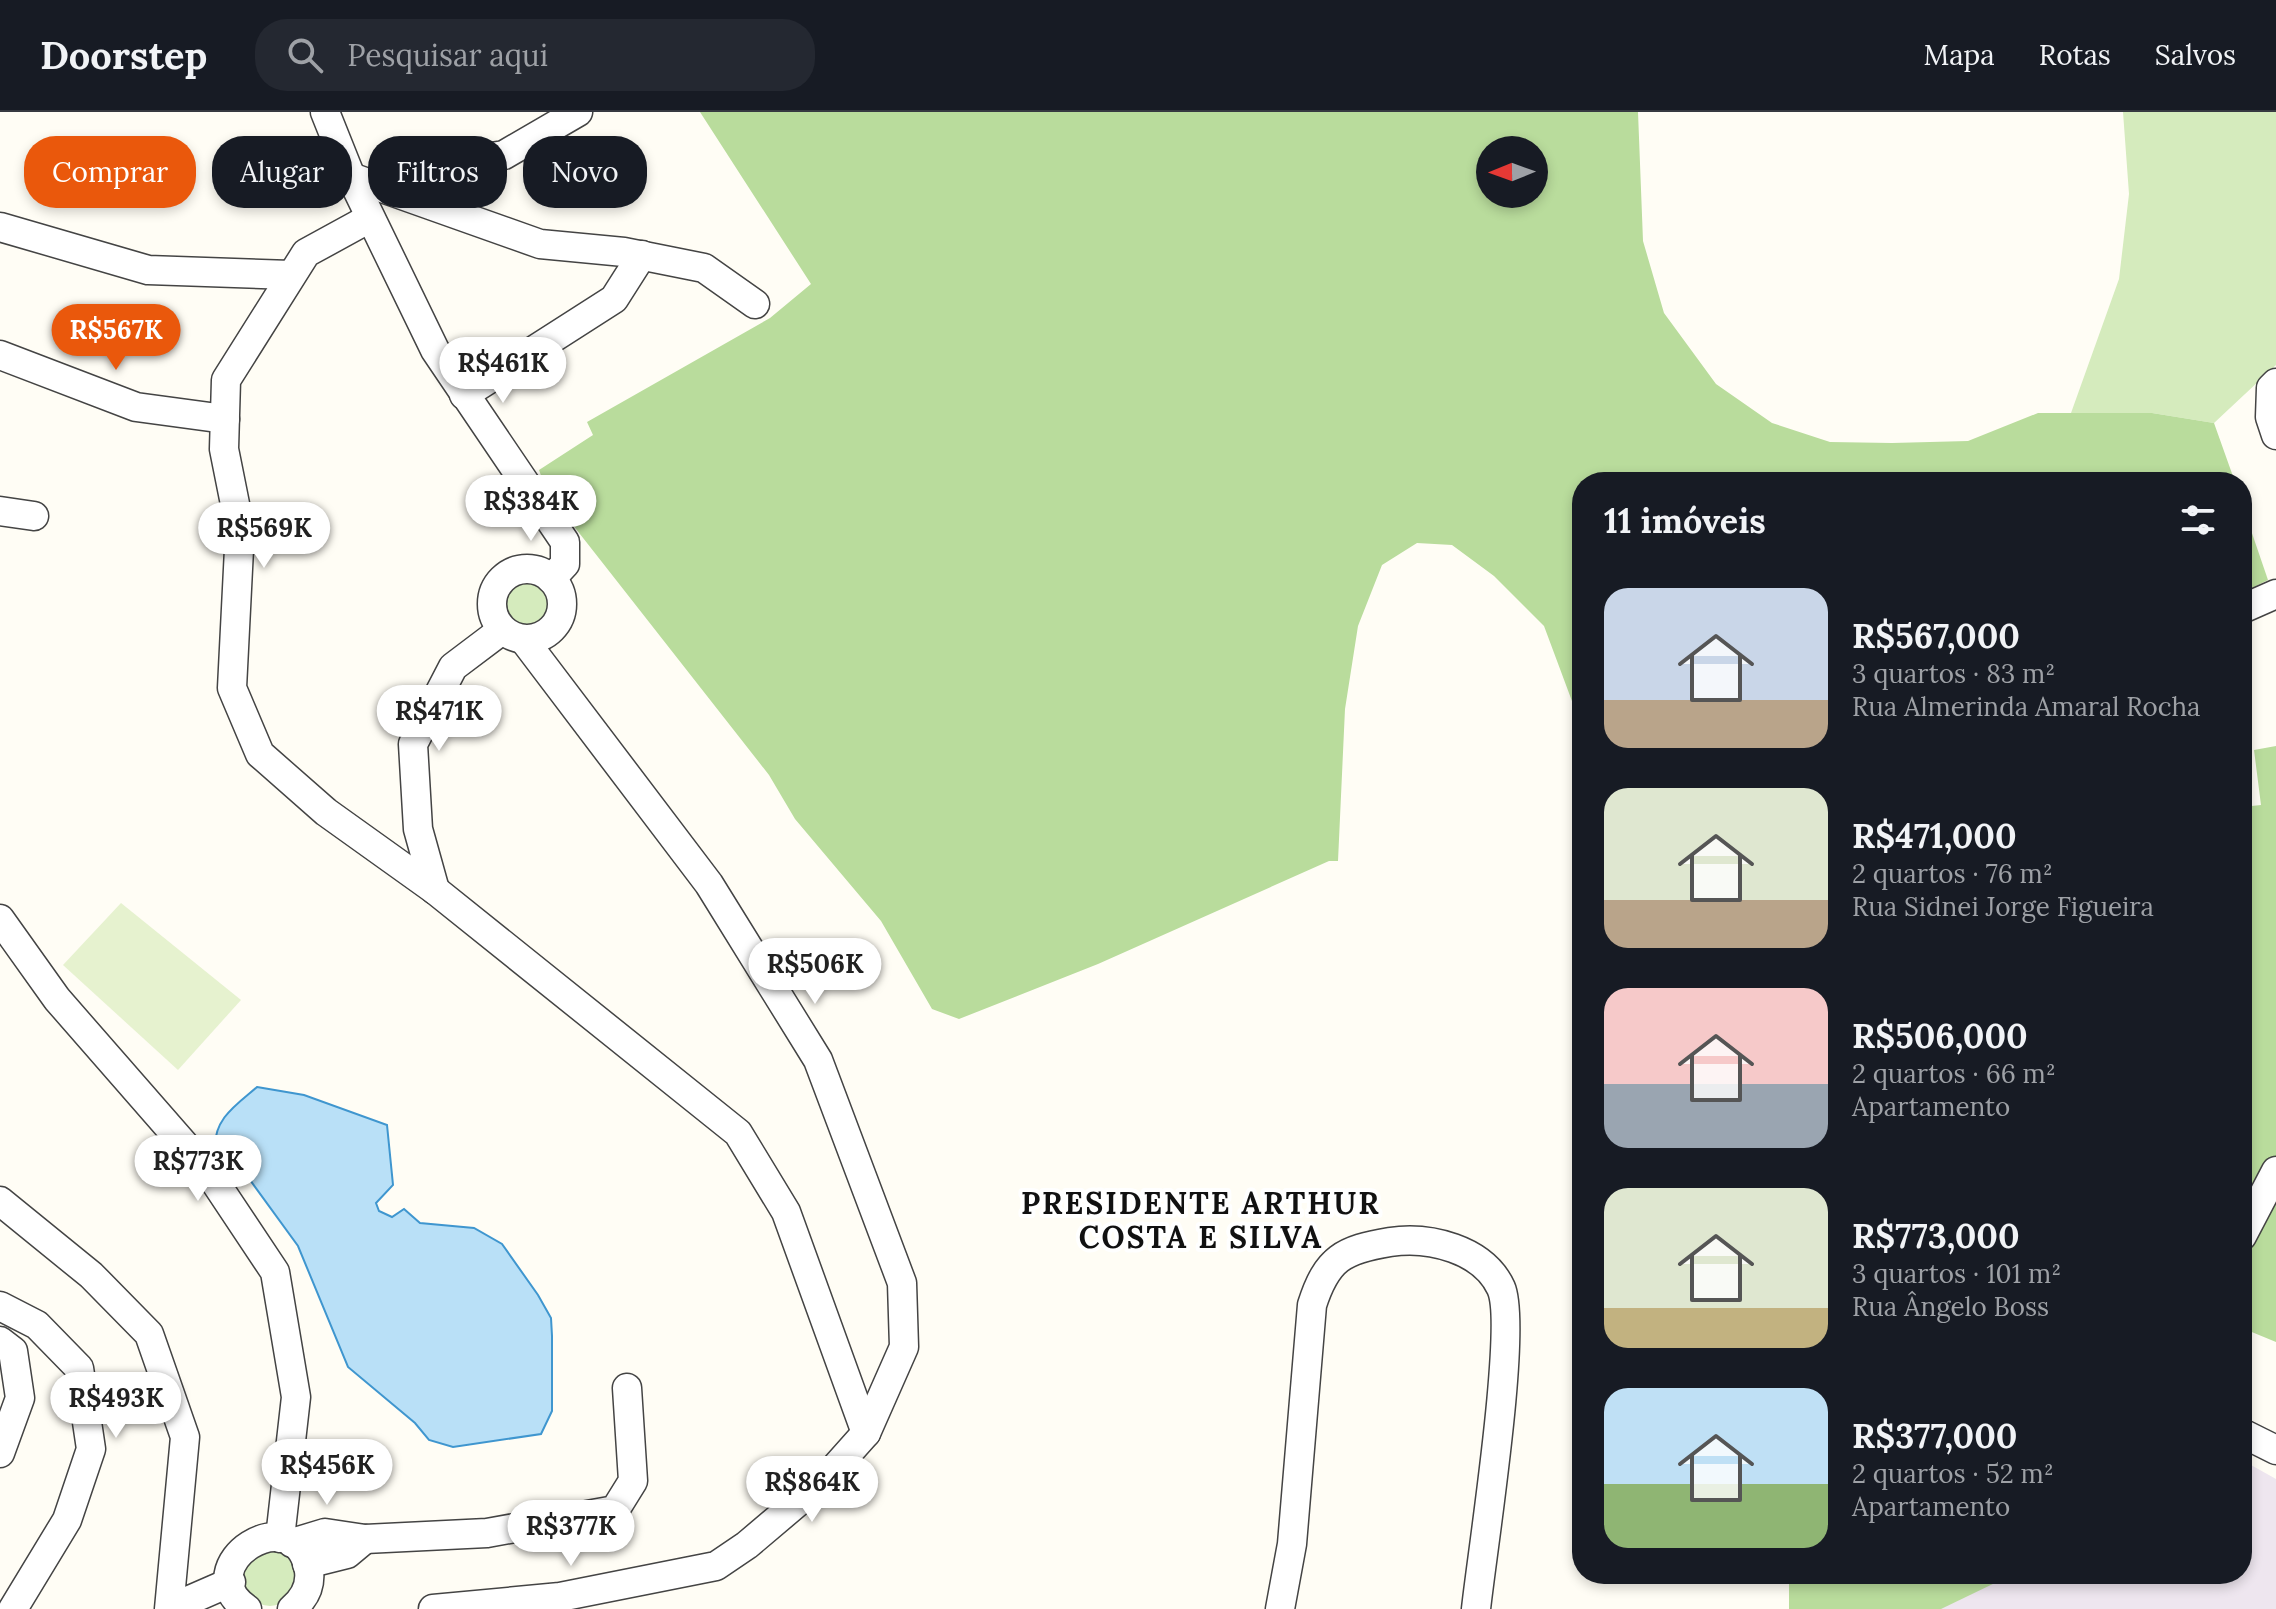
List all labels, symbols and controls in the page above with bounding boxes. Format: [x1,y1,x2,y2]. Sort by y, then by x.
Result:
search box [255,19,815,91]
text: Doorstep [40,31,207,79]
icon: search [283,33,327,77]
text: Pesquisar aqui [347,36,548,74]
text: Mapa [1923,37,1995,73]
text: Rotas [2039,37,2111,73]
text: Salvos [2155,37,2236,73]
chip: Comprar [24,136,196,208]
chip: Alugar [212,136,352,208]
chip: Filtros [368,136,507,208]
chip: Novo [523,136,647,208]
north arrow [1476,136,1548,208]
map controls [1476,136,1548,208]
pin: R$567K [51,304,181,372]
text: R$567K [70,313,162,346]
pin: R$461K [438,337,568,405]
text: R$461K [457,346,549,379]
pin: R$384K [466,475,596,543]
text: R$384K [483,484,579,517]
icon: filters [2176,498,2220,542]
text: 11 imóveis [1604,499,1766,542]
pin: R$569K [199,502,329,570]
text: R$569K [216,511,312,544]
text: R$567,000 [1852,614,2020,657]
icon: home [1668,620,1764,716]
text: 3 quartos · 83 m² [1852,657,2055,690]
pin: R$471K [374,685,504,753]
text: Rua Almerinda Amaral Rocha [1852,690,2200,723]
text: R$471K [395,694,483,727]
text: R$471,000 [1852,814,2017,857]
icon: home [1668,820,1764,916]
text: 2 quartos · 76 m² [1852,857,2053,890]
text: Rua Sidnei Jorge Figueira [1852,890,2154,923]
pin: R$506K [750,938,880,1006]
text: R$506K [766,947,864,980]
text: R$506,000 [1852,1014,2028,1057]
icon: home [1668,1020,1764,1116]
text: 2 quartos · 66 m² [1852,1057,2056,1090]
text: Apartamento [1852,1090,2010,1123]
pin: R$773K [133,1135,263,1203]
text: R$773K [153,1144,243,1177]
district label: PRESIDENTE ARTHUR COSTA E SILVA [1021,1184,1381,1256]
text: R$773,000 [1852,1214,2020,1257]
icon: home [1668,1220,1764,1316]
text: 3 quartos · 101 m² [1852,1257,2061,1290]
text: Rua Ângelo Boss [1852,1290,2049,1323]
pin: R$493K [51,1372,181,1440]
text: R$493K [68,1381,164,1414]
text: R$377,000 [1852,1414,2017,1457]
icon: home [1668,1420,1764,1516]
pin: R$456K [262,1439,392,1507]
text: R$456K [280,1448,374,1481]
pin: R$864K [747,1456,877,1524]
text: 2 quartos · 52 m² [1852,1457,2054,1490]
text: R$864K [764,1465,860,1498]
text: Apartamento [1852,1490,2010,1523]
pin: R$377K [506,1500,636,1568]
text: R$377K [526,1509,616,1542]

